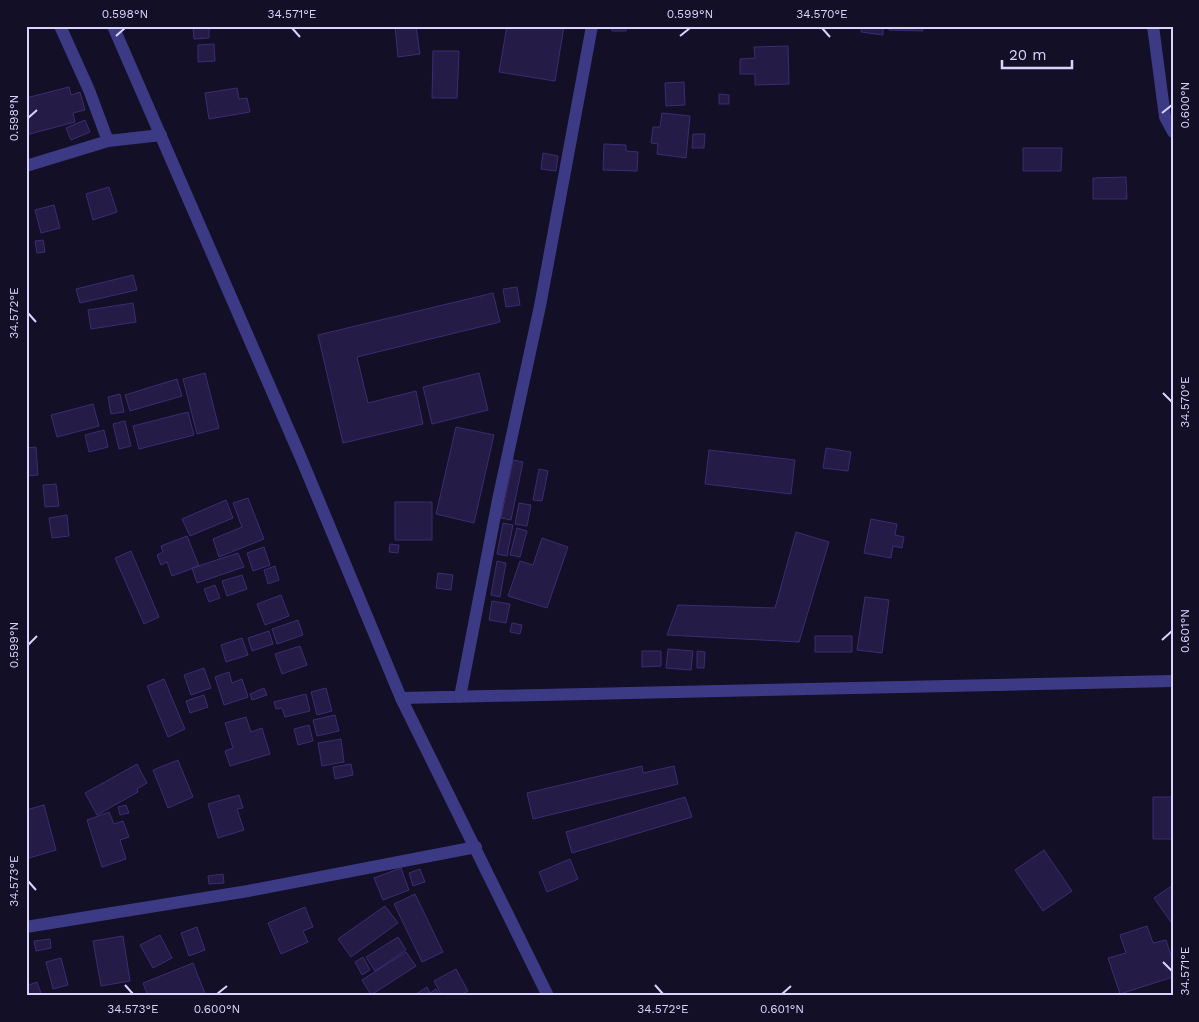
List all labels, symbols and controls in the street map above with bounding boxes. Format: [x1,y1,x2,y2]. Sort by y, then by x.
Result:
text: 0.598°N [102,7,148,21]
text: 34.571°E [268,7,317,21]
text: 0.599°N [667,7,713,21]
text: 34.570°E [796,7,848,21]
scale bar [1002,38,1072,70]
text: 20 m [1009,46,1047,64]
text: 0.600°N [1178,82,1192,128]
text: 0.598°N [7,95,21,141]
text: 34.572°E [7,287,21,339]
text: 34.570°E [1178,376,1192,428]
text: 0.601°N [1178,609,1192,653]
text: 0.599°N [7,622,21,668]
text: 34.573°E [7,855,21,907]
text: 34.571°E [1178,946,1192,995]
text: 34.573°E [107,1002,159,1016]
text: 0.600°N [194,1002,240,1016]
text: 34.572°E [637,1002,689,1016]
text: 0.601°N [760,1002,804,1016]

